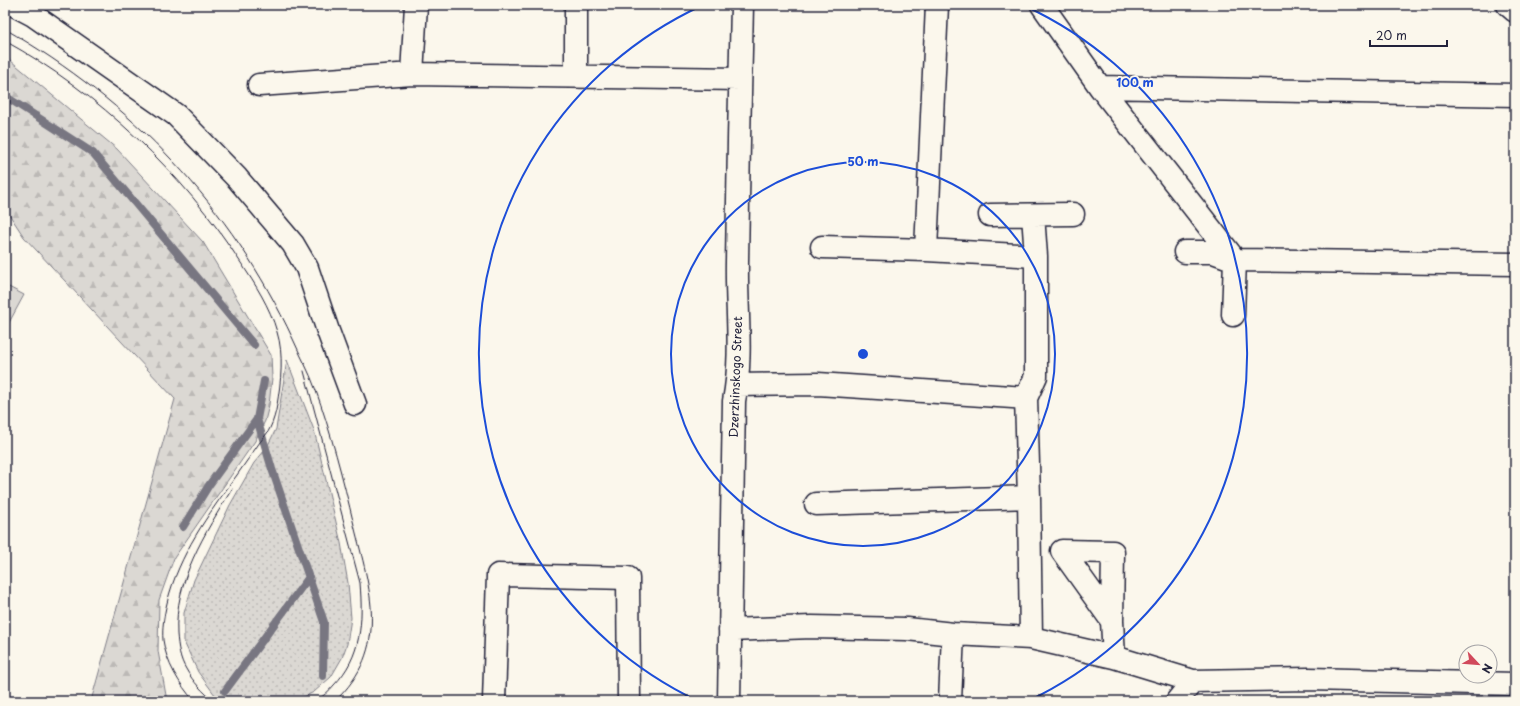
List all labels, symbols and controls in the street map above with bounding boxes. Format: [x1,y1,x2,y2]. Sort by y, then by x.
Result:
scale bar [1370,22,1447,48]
text: 20 m [1376,26,1407,44]
text: 100 m [1116,73,1154,91]
text: 50 m [847,152,879,170]
street label: Dzerzhinskogo Street [724,316,746,438]
centre of rings [856,347,870,361]
north arrow [1458,644,1498,684]
text: N [1478,661,1497,677]

